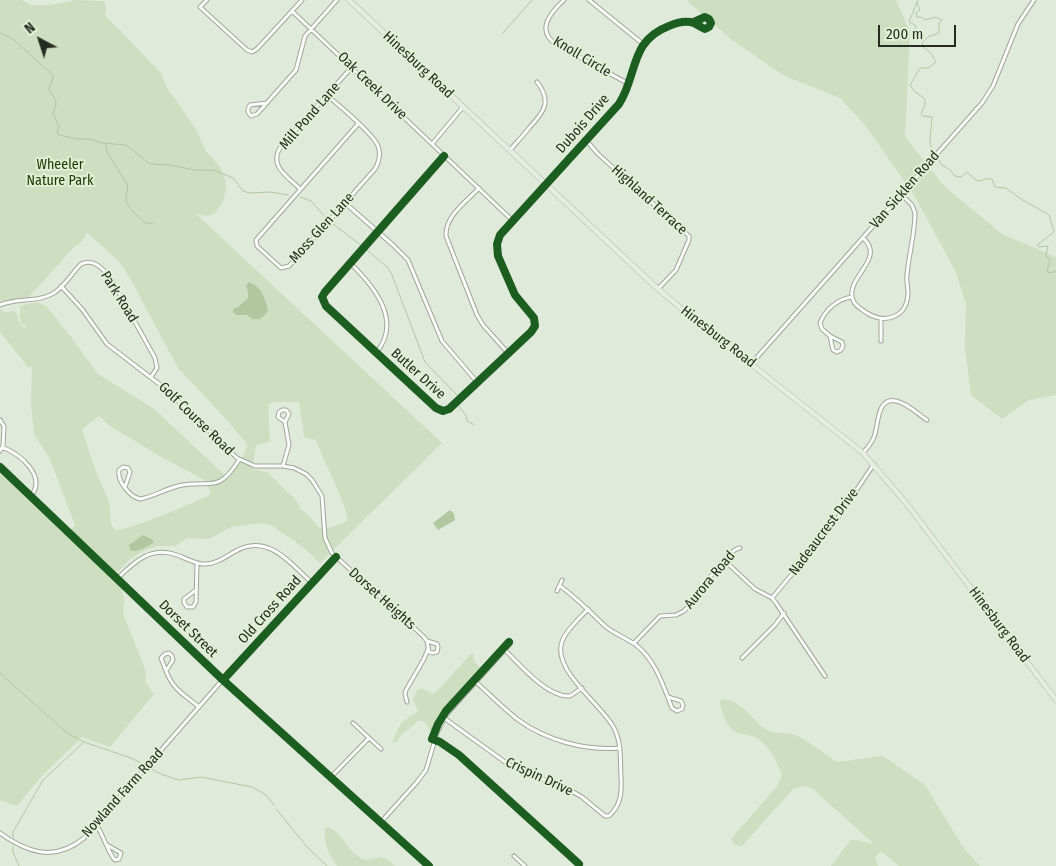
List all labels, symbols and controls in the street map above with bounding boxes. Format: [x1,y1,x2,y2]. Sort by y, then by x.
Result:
north arrow [15,15,65,65]
scale bar [881,15,958,47]
text: N [21,19,39,37]
text: 200 m [886,25,923,43]
street label: Hinesburg Road [379,28,457,102]
street label: Knoll Circle [550,33,614,81]
street label: Oak Creek Drive [334,49,410,123]
street label: Mill Pond Lane [276,79,344,153]
street label: Dubois Drive [553,91,613,157]
street label: Van Sicklen Road [867,148,943,232]
park label: Wheeler Nature Park [27,157,93,190]
street label: Highland Terrace [608,162,690,238]
street label: Moss Glen Lane [286,189,358,267]
street label: Park Road [97,268,141,326]
street label: Hinesburg Road [677,302,759,372]
street label: Butler Drive [387,345,449,403]
street label: Golf Course Road [155,379,237,459]
street label: Nadeaucrest Drive [786,485,862,579]
street label: Aurora Road [681,548,739,612]
street label: Dorset Heights [345,565,419,633]
street label: Old Cross Road [235,572,305,648]
street label: Hinesburg Road [965,584,1033,666]
street label: Dorset Street [155,597,221,661]
street label: Nowland Farm Road [79,745,167,841]
street label: Crispin Drive [503,754,575,800]

